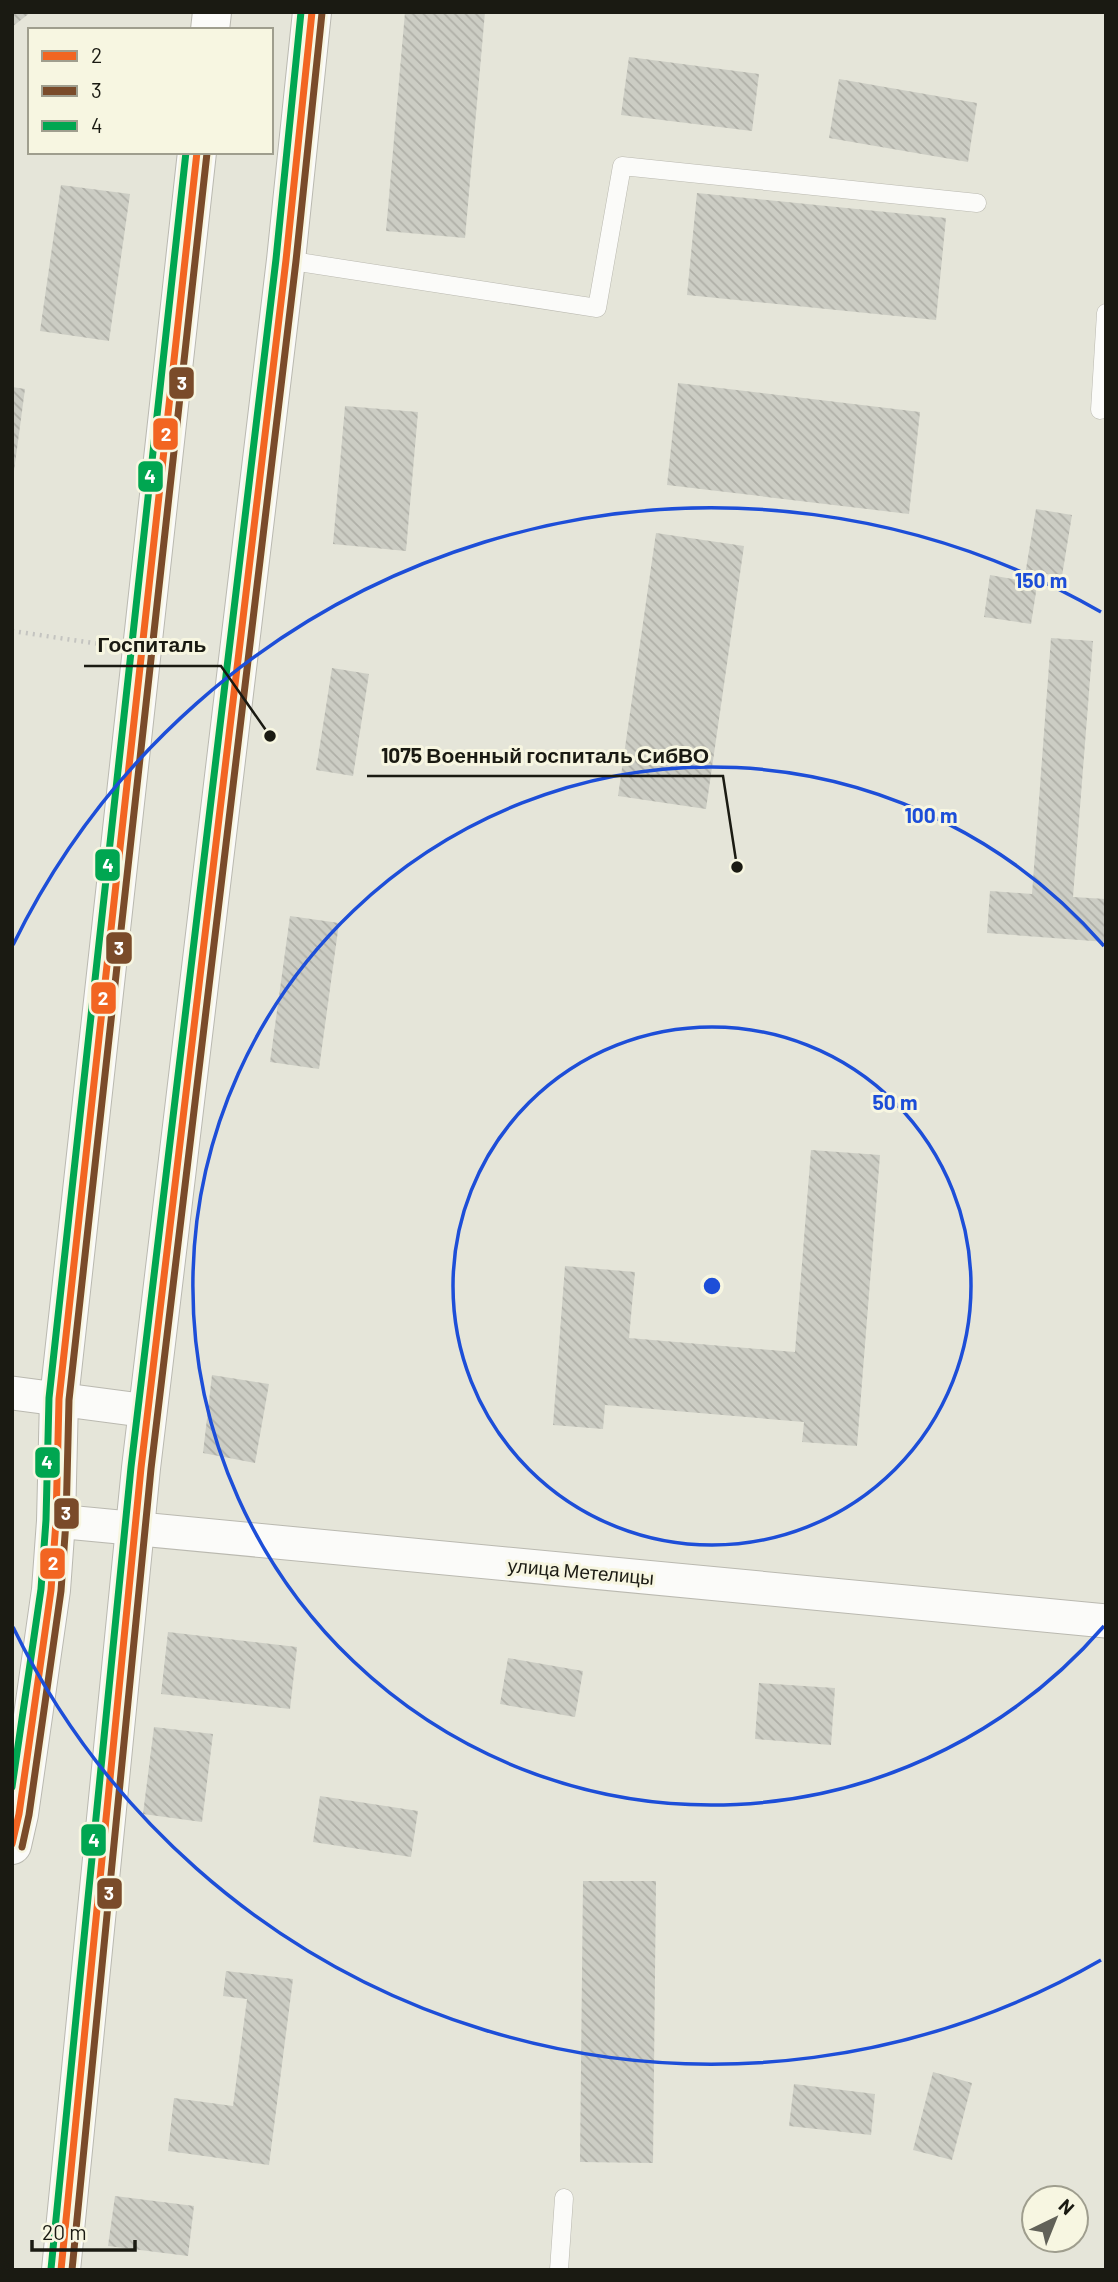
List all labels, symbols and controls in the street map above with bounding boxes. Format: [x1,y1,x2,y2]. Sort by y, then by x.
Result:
legend [28,28,273,154]
text: 2 [91,42,102,67]
text: 3 [91,77,102,102]
text: 4 [91,112,103,137]
line badge: 3 [168,366,195,400]
text: 3 [177,371,187,394]
line badge: 2 [152,417,179,451]
text: 2 [161,422,171,445]
line badge: 4 [137,460,164,493]
text: 4 [144,464,156,487]
text: 150 m [1015,567,1067,592]
callout: Госпиталь [84,624,221,666]
text: Госпиталь [98,631,207,656]
callout: 1075 Военный госпиталь СибВО [367,734,723,776]
text: 1075 Военный госпиталь СибВО [381,742,709,767]
text: 100 m [904,802,958,827]
line badge: 4 [94,848,121,882]
text: 4 [102,853,114,876]
line badge: 3 [105,931,133,965]
text: 3 [114,936,124,959]
line badge: 2 [90,981,117,1015]
text: 2 [98,986,108,1009]
text: 50 m [872,1089,918,1114]
centre of rings [700,1274,724,1298]
line badge: 4 [34,1446,61,1479]
text: 4 [41,1450,53,1473]
line badge: 3 [53,1497,80,1530]
text: 3 [61,1501,71,1524]
line badge: 2 [39,1547,66,1580]
text: 2 [48,1551,58,1574]
street label: улица Метелицы [507,1553,655,1589]
line badge: 4 [80,1823,107,1857]
text: 4 [88,1828,100,1851]
line badge: 3 [96,1877,123,1910]
text: 3 [104,1881,114,1904]
north arrow [1020,2184,1090,2254]
text: N [1054,2193,1079,2219]
scale bar [32,2208,135,2252]
text: 20 m [42,2219,87,2244]

